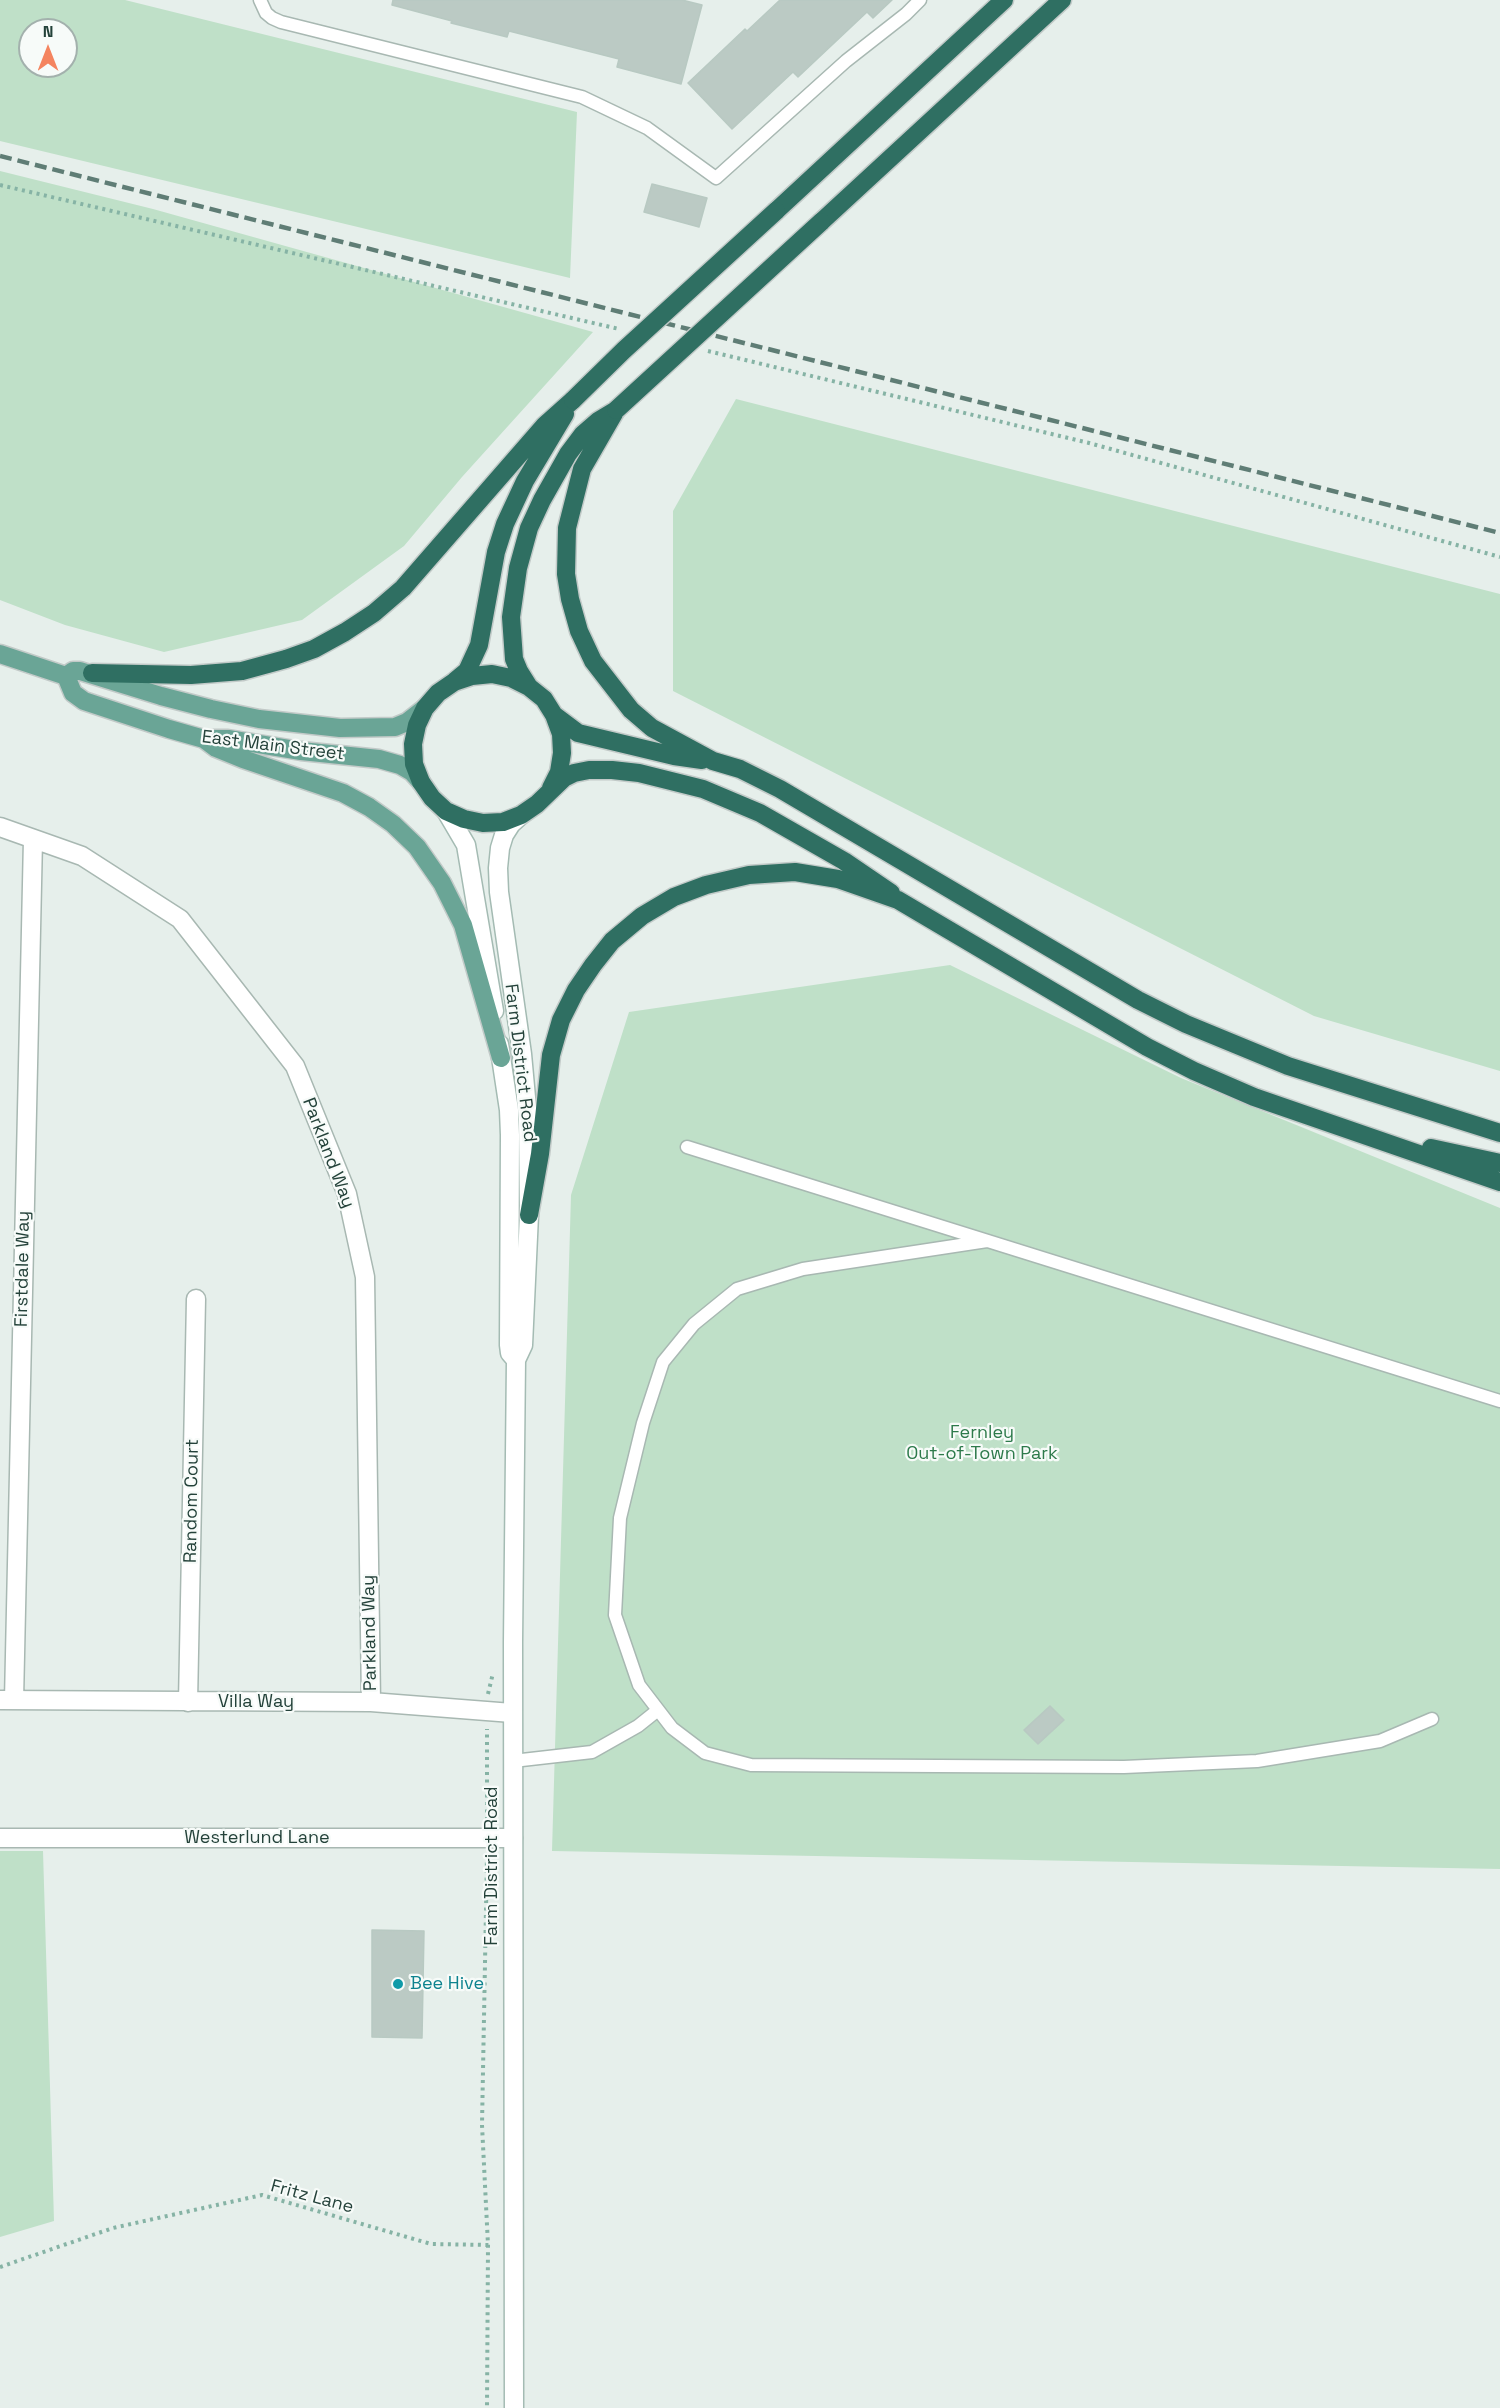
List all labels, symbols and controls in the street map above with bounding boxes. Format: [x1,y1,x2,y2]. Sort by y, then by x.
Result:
north arrow [18,18,78,78]
text: N [43,21,53,42]
street label: East Main Street [200,727,346,765]
street label: Farm District Road [500,983,540,1143]
street label: Parkland Way [297,1095,359,1211]
street label: Firstdale Way [11,1211,35,1327]
park label: Fernley Out-of-Town Park [906,1422,1058,1464]
street label: Random Court [180,1439,204,1563]
street label: Parkland Way [358,1575,382,1691]
street label: Villa Way [218,1691,294,1713]
street label: Farm District Road [481,1786,503,1946]
street label: Westerlund Lane [184,1827,330,1849]
place label: Bee Hive [410,1973,484,1995]
marker: Bee Hive [391,1977,405,1991]
street label: Fritz Lane [268,2176,356,2218]

